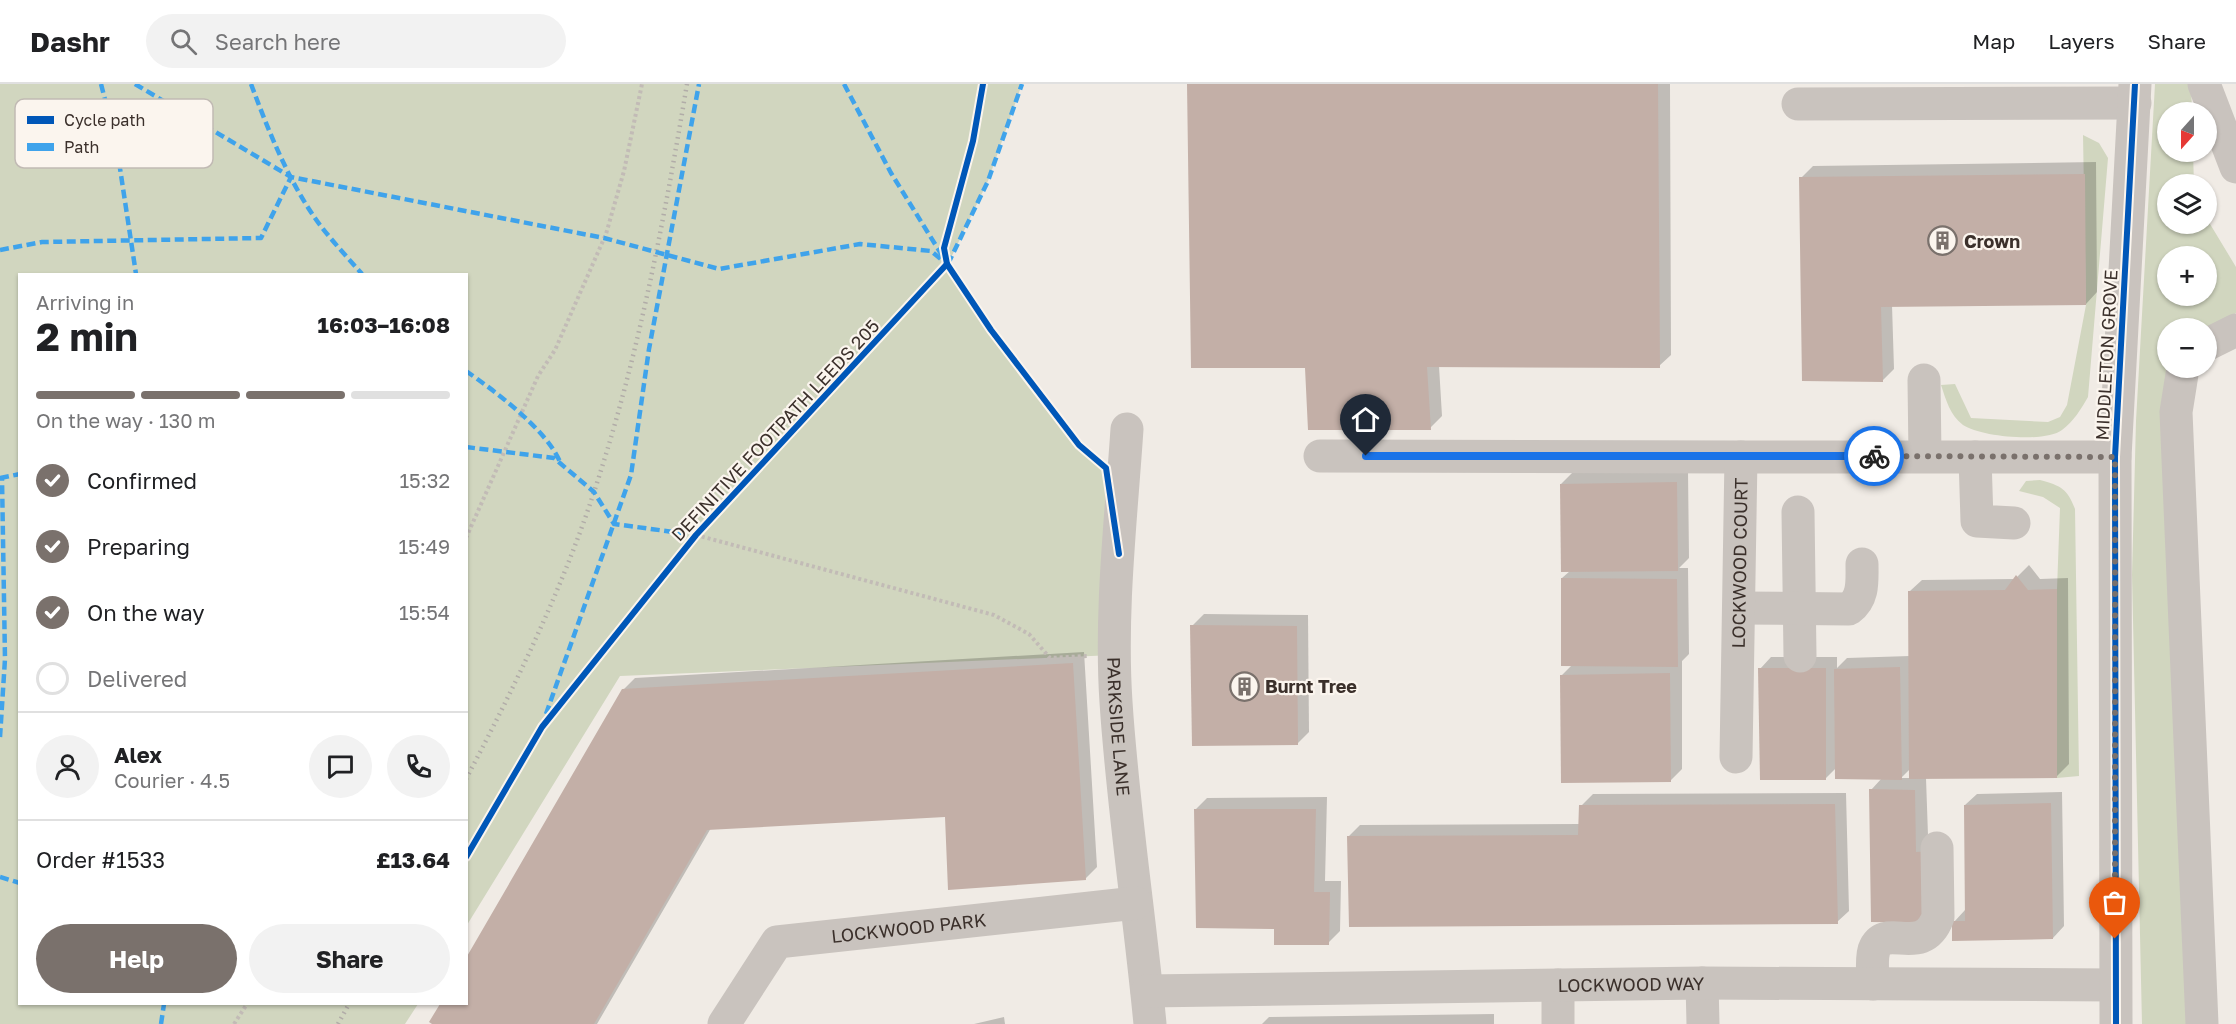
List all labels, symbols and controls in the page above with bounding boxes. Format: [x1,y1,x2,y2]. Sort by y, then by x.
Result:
search box [146,14,566,68]
text: Dashr [30,25,110,58]
icon: search [167,25,200,58]
text: Search here [215,28,341,55]
text: Map [1972,28,2015,54]
text: Layers [2048,28,2115,54]
text: Share [2148,28,2206,54]
legend [15,99,213,168]
north arrow [2157,102,2217,162]
map controls [2157,102,2217,378]
text: Cycle path [64,110,145,130]
text: Path [64,137,99,157]
button: layers [2157,174,2217,234]
building icon: Crown [1927,225,1959,257]
place label: Crown [1964,230,2020,252]
button: + [2157,246,2217,306]
street label: MIDDLETON GROVE [2091,269,2121,441]
text: Arriving in [36,290,134,314]
text: 16:03–16:08 [318,311,450,338]
text: 2 min [36,313,138,360]
street label: DEFINITIVE FOOTPATH LEEDS 205 [666,315,884,545]
button: − [2157,318,2217,378]
pin [1340,394,1391,456]
icon: home [1349,403,1382,436]
text: On the way · 130 m [36,408,215,432]
courier [1844,426,1904,486]
icon: bike [1858,440,1891,473]
icon: check [36,464,69,497]
text: Confirmed [87,467,197,494]
text: 15:32 [399,468,450,492]
street label: LOCKWOOD COURT [1727,478,1752,648]
icon: check [36,530,69,563]
text: Preparing [87,533,190,560]
text: 15:49 [398,534,450,558]
icon: check [36,596,69,629]
text: On the way [87,599,205,626]
text: 15:54 [399,600,450,624]
street label: PARKSIDE LANE [1103,657,1135,797]
text: Delivered [87,665,187,692]
building icon: Burnt Tree [1228,670,1260,702]
place label: Burnt Tree [1265,675,1357,697]
button: person [36,735,99,798]
button: chat [309,735,372,798]
button: phone [387,735,450,798]
text: Alex [114,741,162,768]
text: Courier · 4.5 [114,768,230,792]
text: Order #1533 [36,846,165,873]
text: £13.64 [376,846,450,873]
pin [2089,877,2140,939]
icon: bag [2098,886,2131,919]
street label: LOCKWOOD PARK [830,908,987,947]
button: Help [36,924,237,993]
button: Share [249,924,450,993]
street label: LOCKWOOD WAY [1557,972,1705,996]

